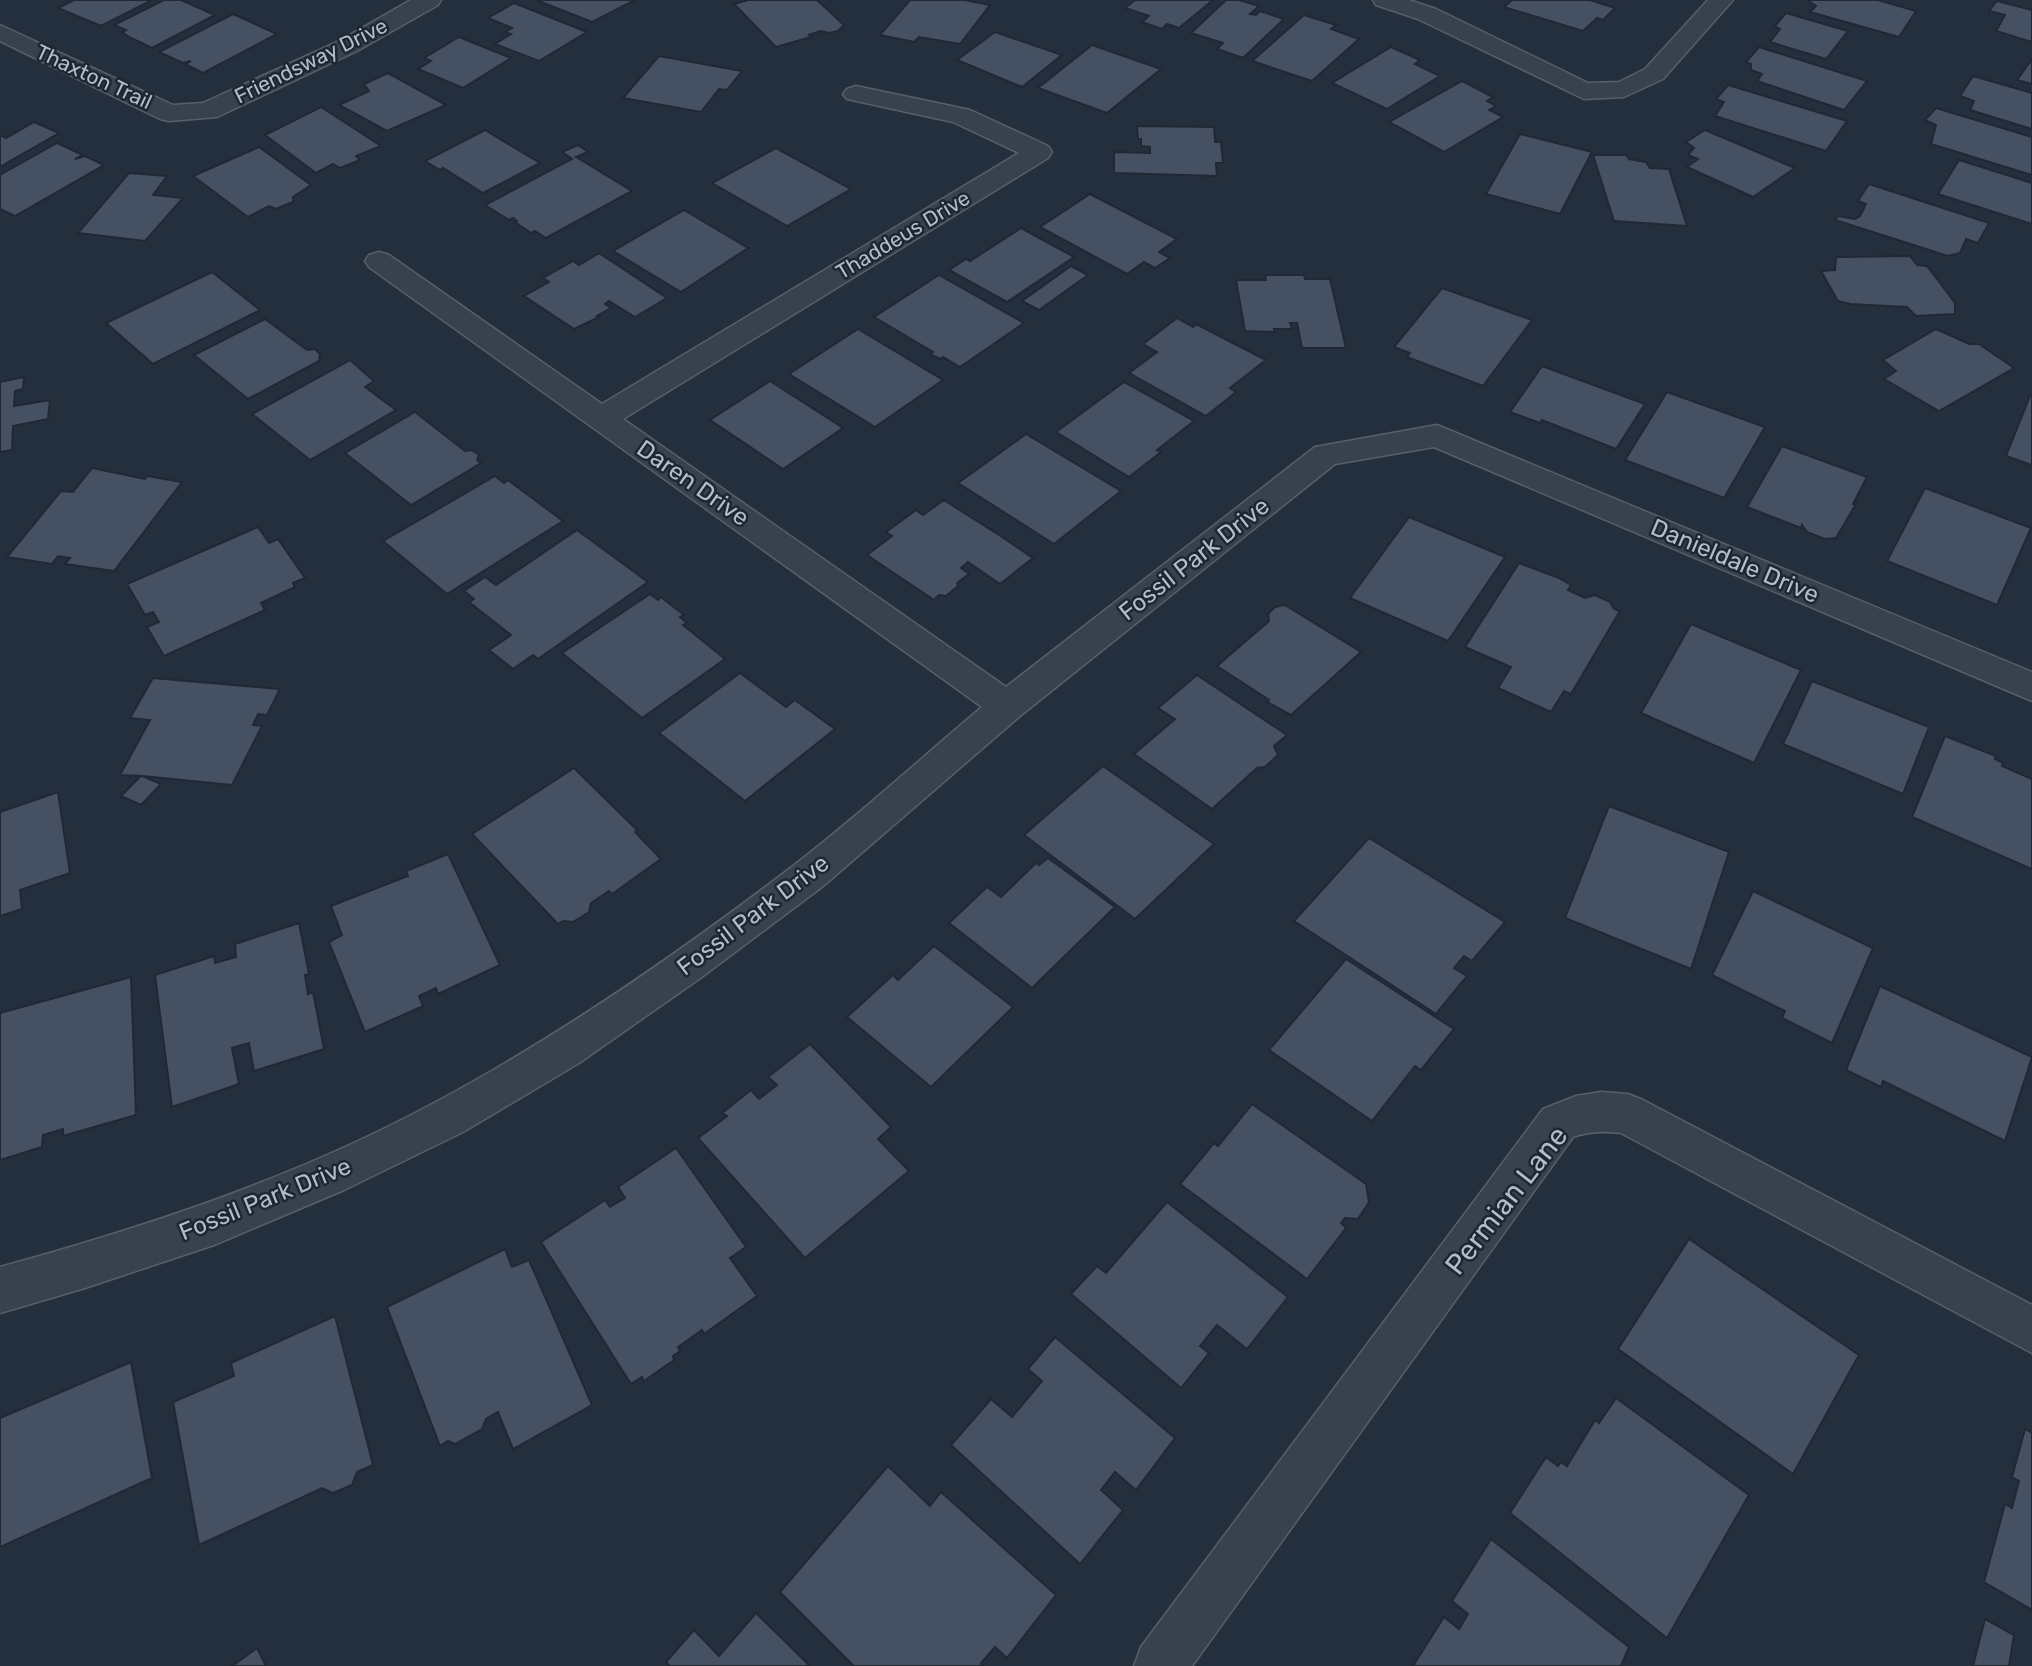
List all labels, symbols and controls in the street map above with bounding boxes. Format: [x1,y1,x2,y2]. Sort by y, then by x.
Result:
street label: Friendsway Drive [230,13,391,108]
street label: Thaxton Trail [32,39,156,114]
street label: Thaddeus Drive [831,185,974,284]
street label: Daren Drive [632,434,754,532]
street label: Fossil Park Drive [1113,492,1275,626]
street label: Danieldale Drive [1647,513,1823,609]
street label: Fossil Park Drive [672,849,834,981]
street label: Permian Lane [1438,1120,1574,1281]
street label: Fossil Park Drive [175,1152,355,1246]

